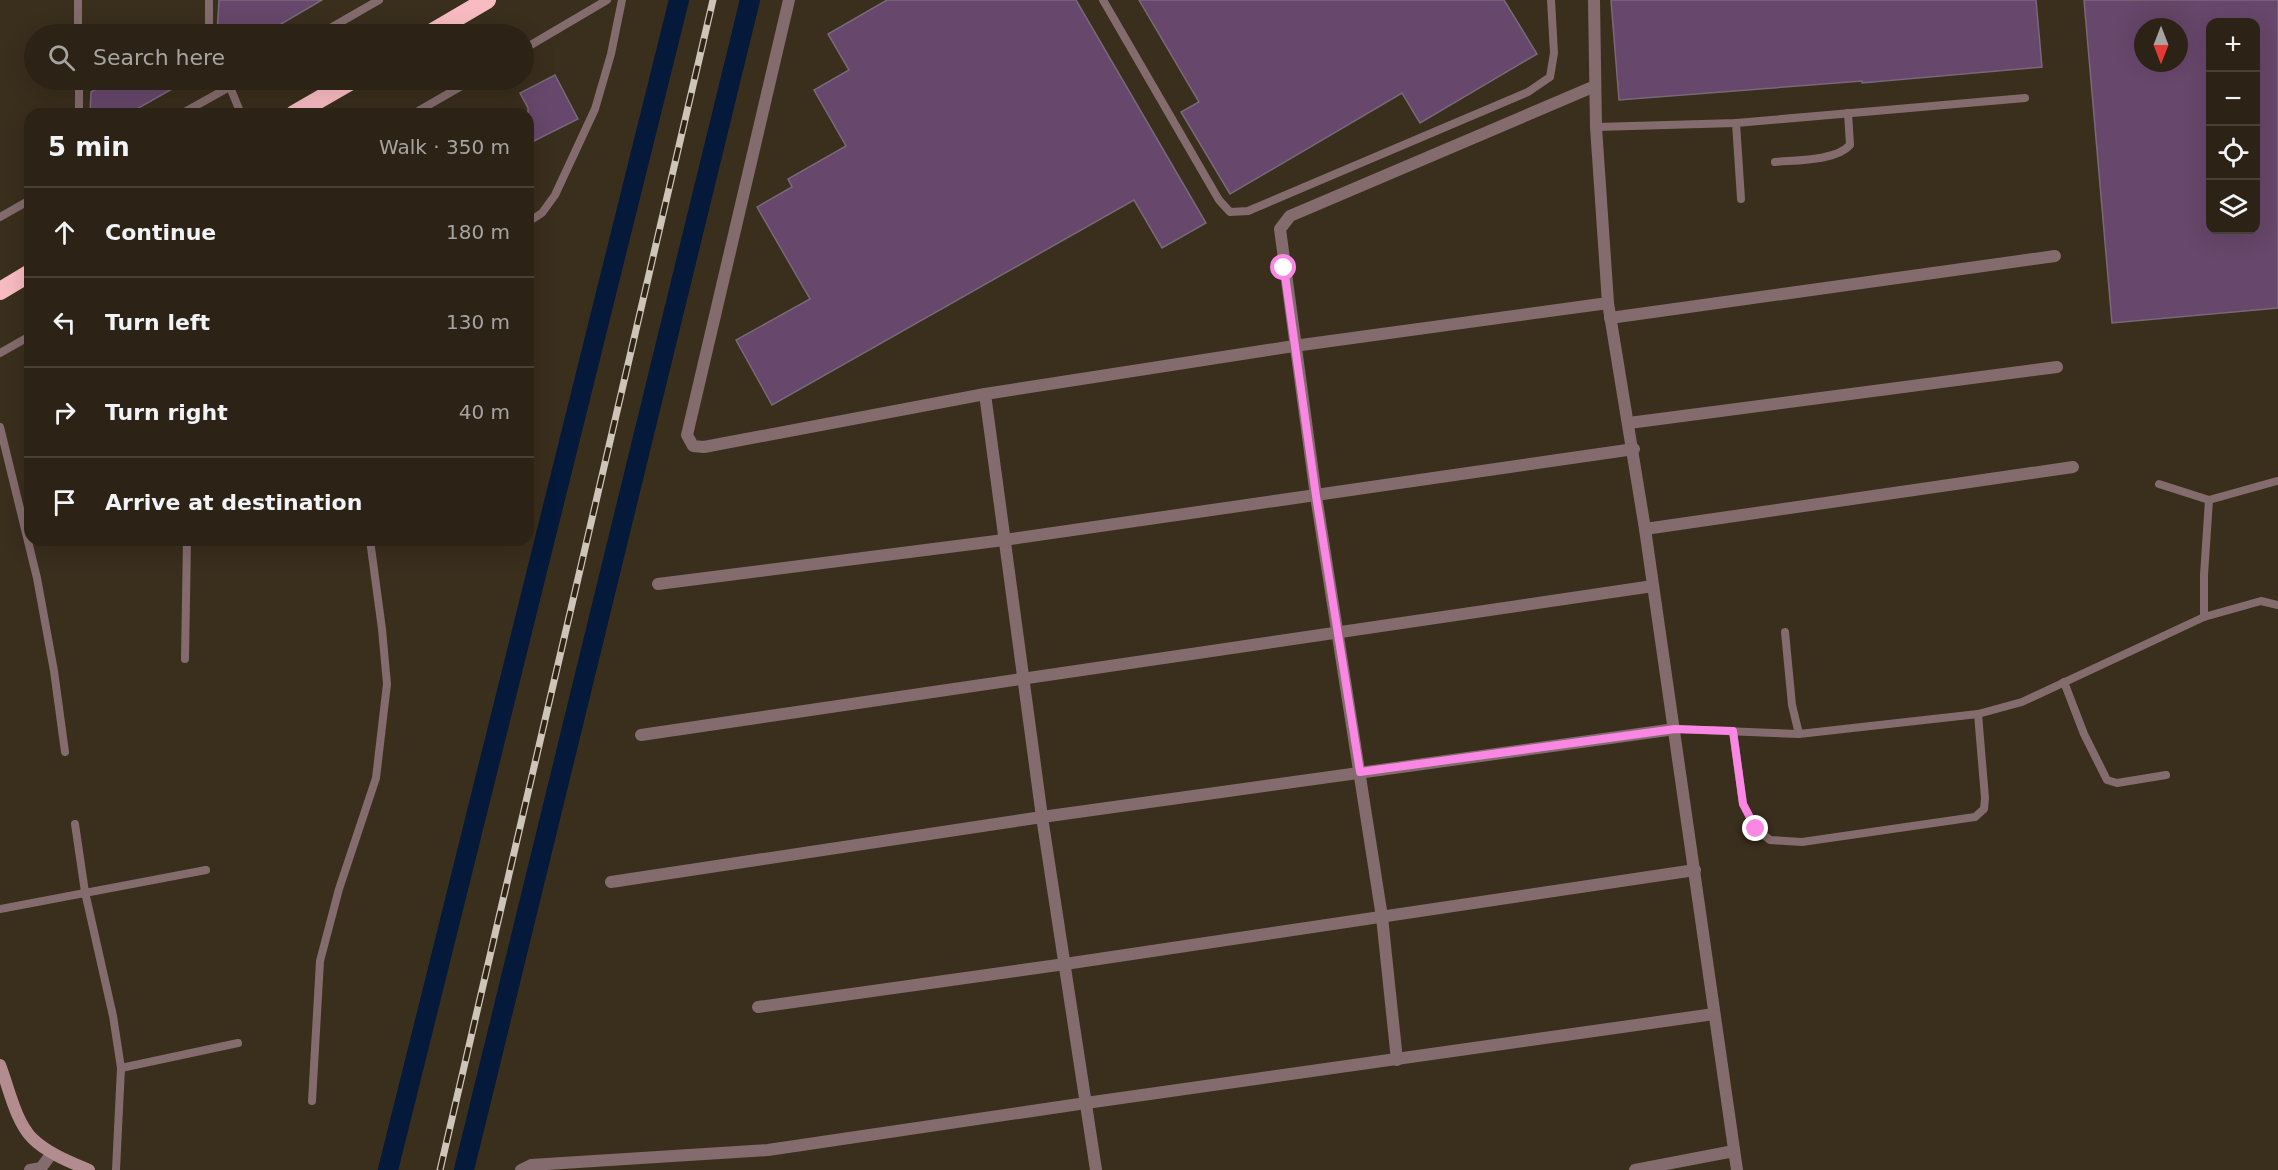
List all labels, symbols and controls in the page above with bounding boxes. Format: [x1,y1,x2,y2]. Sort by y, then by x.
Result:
north arrow [2134,18,2188,72]
map controls [2206,18,2260,234]
button: + [2206,18,2260,72]
search box [24,24,534,90]
icon: search [45,41,78,74]
text: Search here [93,45,225,70]
button: − [2206,72,2260,126]
button: locate [2206,126,2260,180]
text: 5 min [48,132,130,162]
text: Walk · 350 m [379,135,510,159]
button: layers [2206,180,2260,234]
icon: ahead [48,216,81,249]
text: Continue [105,220,216,245]
text: 180 m [446,220,510,244]
route start [1270,254,1296,280]
icon: left [48,306,81,339]
text: Turn left [105,310,210,335]
text: 130 m [446,310,510,334]
icon: right [48,396,81,429]
text: Turn right [105,400,228,425]
text: 40 m [459,400,510,424]
icon: arrive [48,486,81,519]
text: Arrive at destination [105,490,362,515]
route end [1742,815,1768,841]

